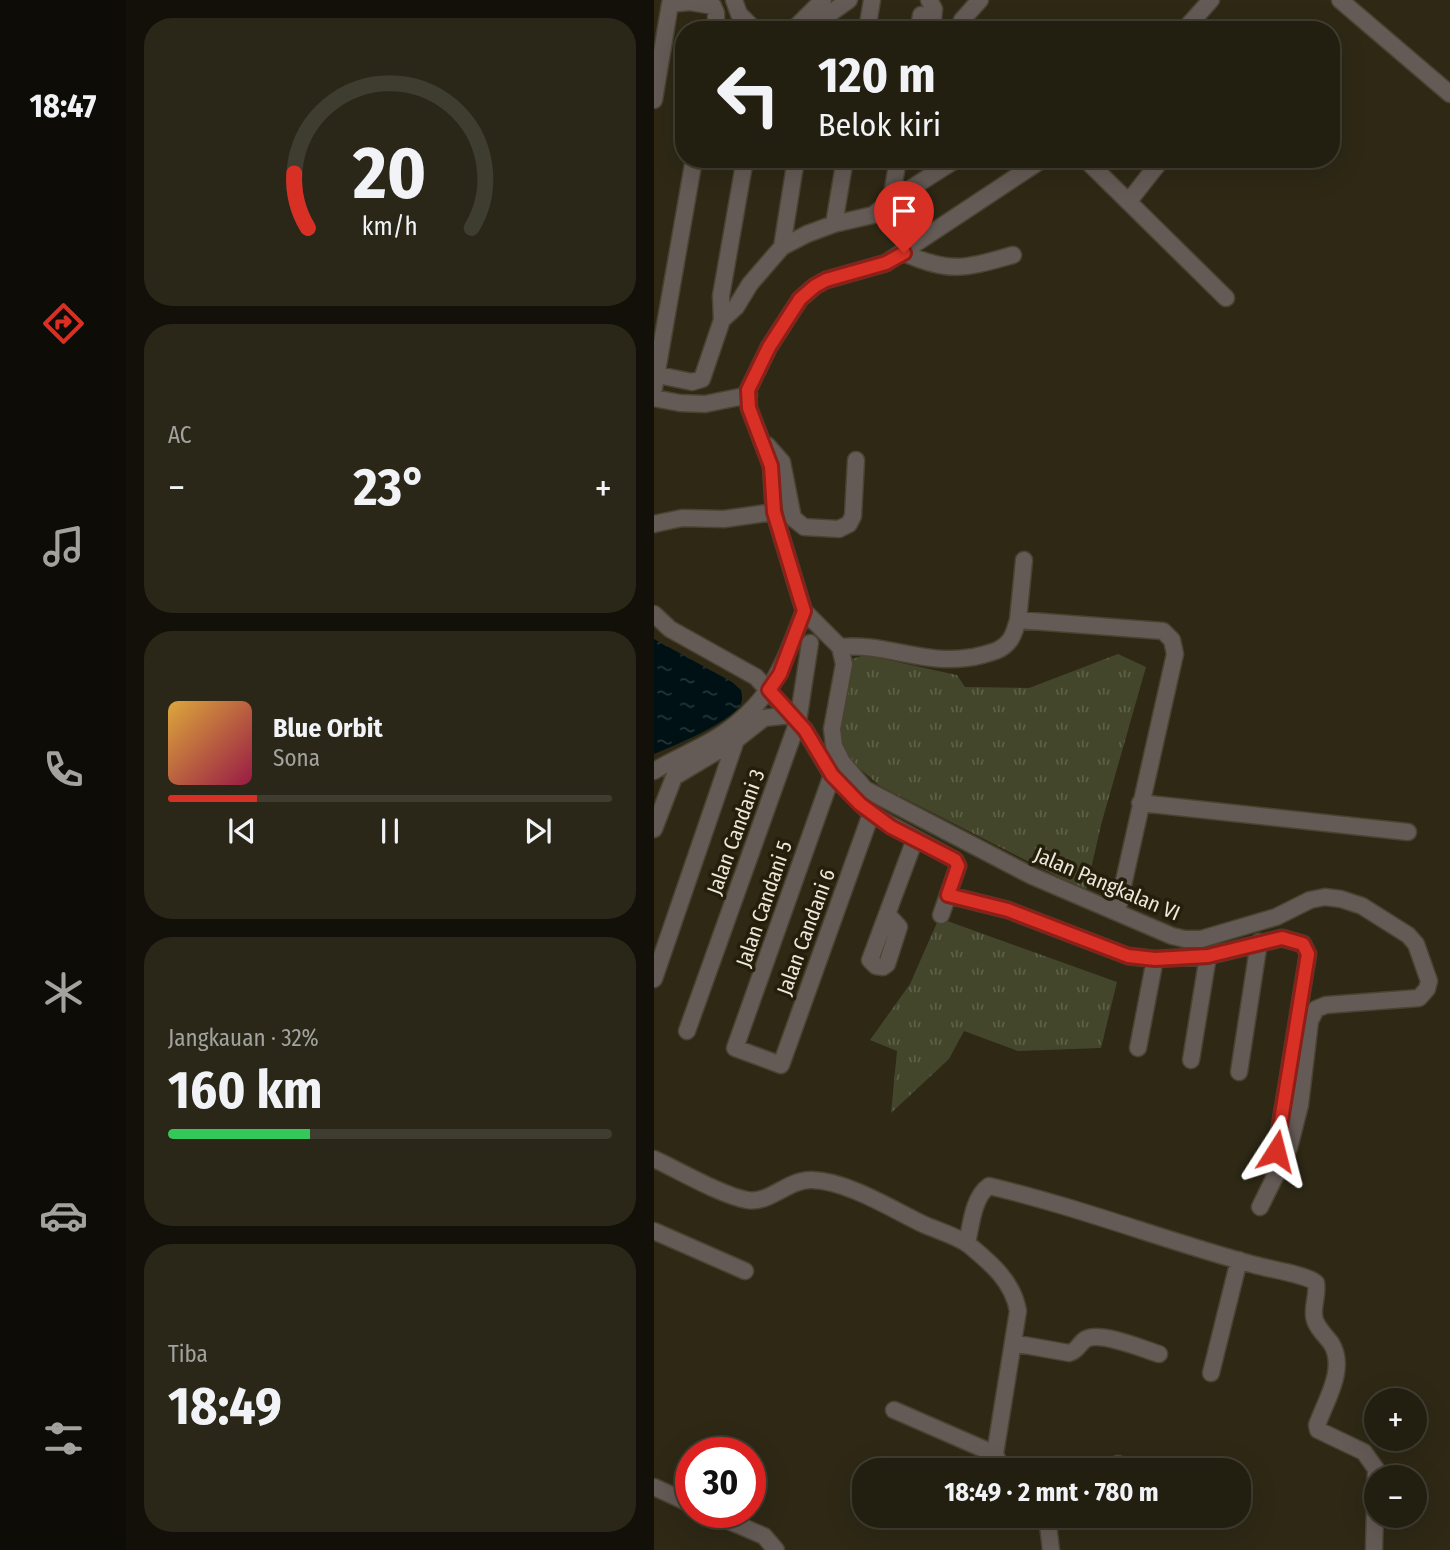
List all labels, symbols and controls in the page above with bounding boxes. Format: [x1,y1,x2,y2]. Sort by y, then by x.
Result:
text: 120 m [818,46,936,105]
icon: left [703,49,794,140]
text: 18:47 [29,87,97,125]
text: Belok kiri [818,106,941,144]
text: 20 [352,131,427,218]
pin [874,181,934,253]
icon: arrive [885,192,923,230]
text: km/h [362,212,418,242]
icon: directions [39,299,88,348]
text: AC [168,421,192,449]
text: 23° [353,456,426,519]
text: − [168,465,185,511]
text: + [595,465,612,511]
icon: music [39,522,88,571]
text: Blue Orbit [273,713,383,744]
text: Sona [273,744,320,772]
icon: phone [39,745,88,794]
street label: Jalan Candani 3 [701,766,771,898]
icon: previous [223,812,261,850]
icon: pause [371,812,409,850]
icon: next [519,812,557,850]
street label: Jalan Candani 5 [730,837,798,971]
street label: Jalan Pangkalan VI [1030,842,1184,926]
street label: Jalan Candani 6 [771,865,841,999]
icon: climate [39,968,88,1017]
text: Jangkauan · 32% [168,1024,319,1052]
text: 160 km [168,1059,323,1122]
position arrow [1239,1114,1313,1188]
icon: car [39,1191,88,1240]
text: Tiba [168,1340,208,1368]
text: 18:49 [168,1375,282,1438]
map controls [1364,1388,1427,1528]
button: + [1364,1388,1427,1451]
icon: filters [39,1414,88,1463]
speed limit sign: 30 [675,1437,766,1528]
button: − [1364,1465,1427,1528]
text: 18:49 · 2 mnt · 780 m [944,1477,1159,1508]

